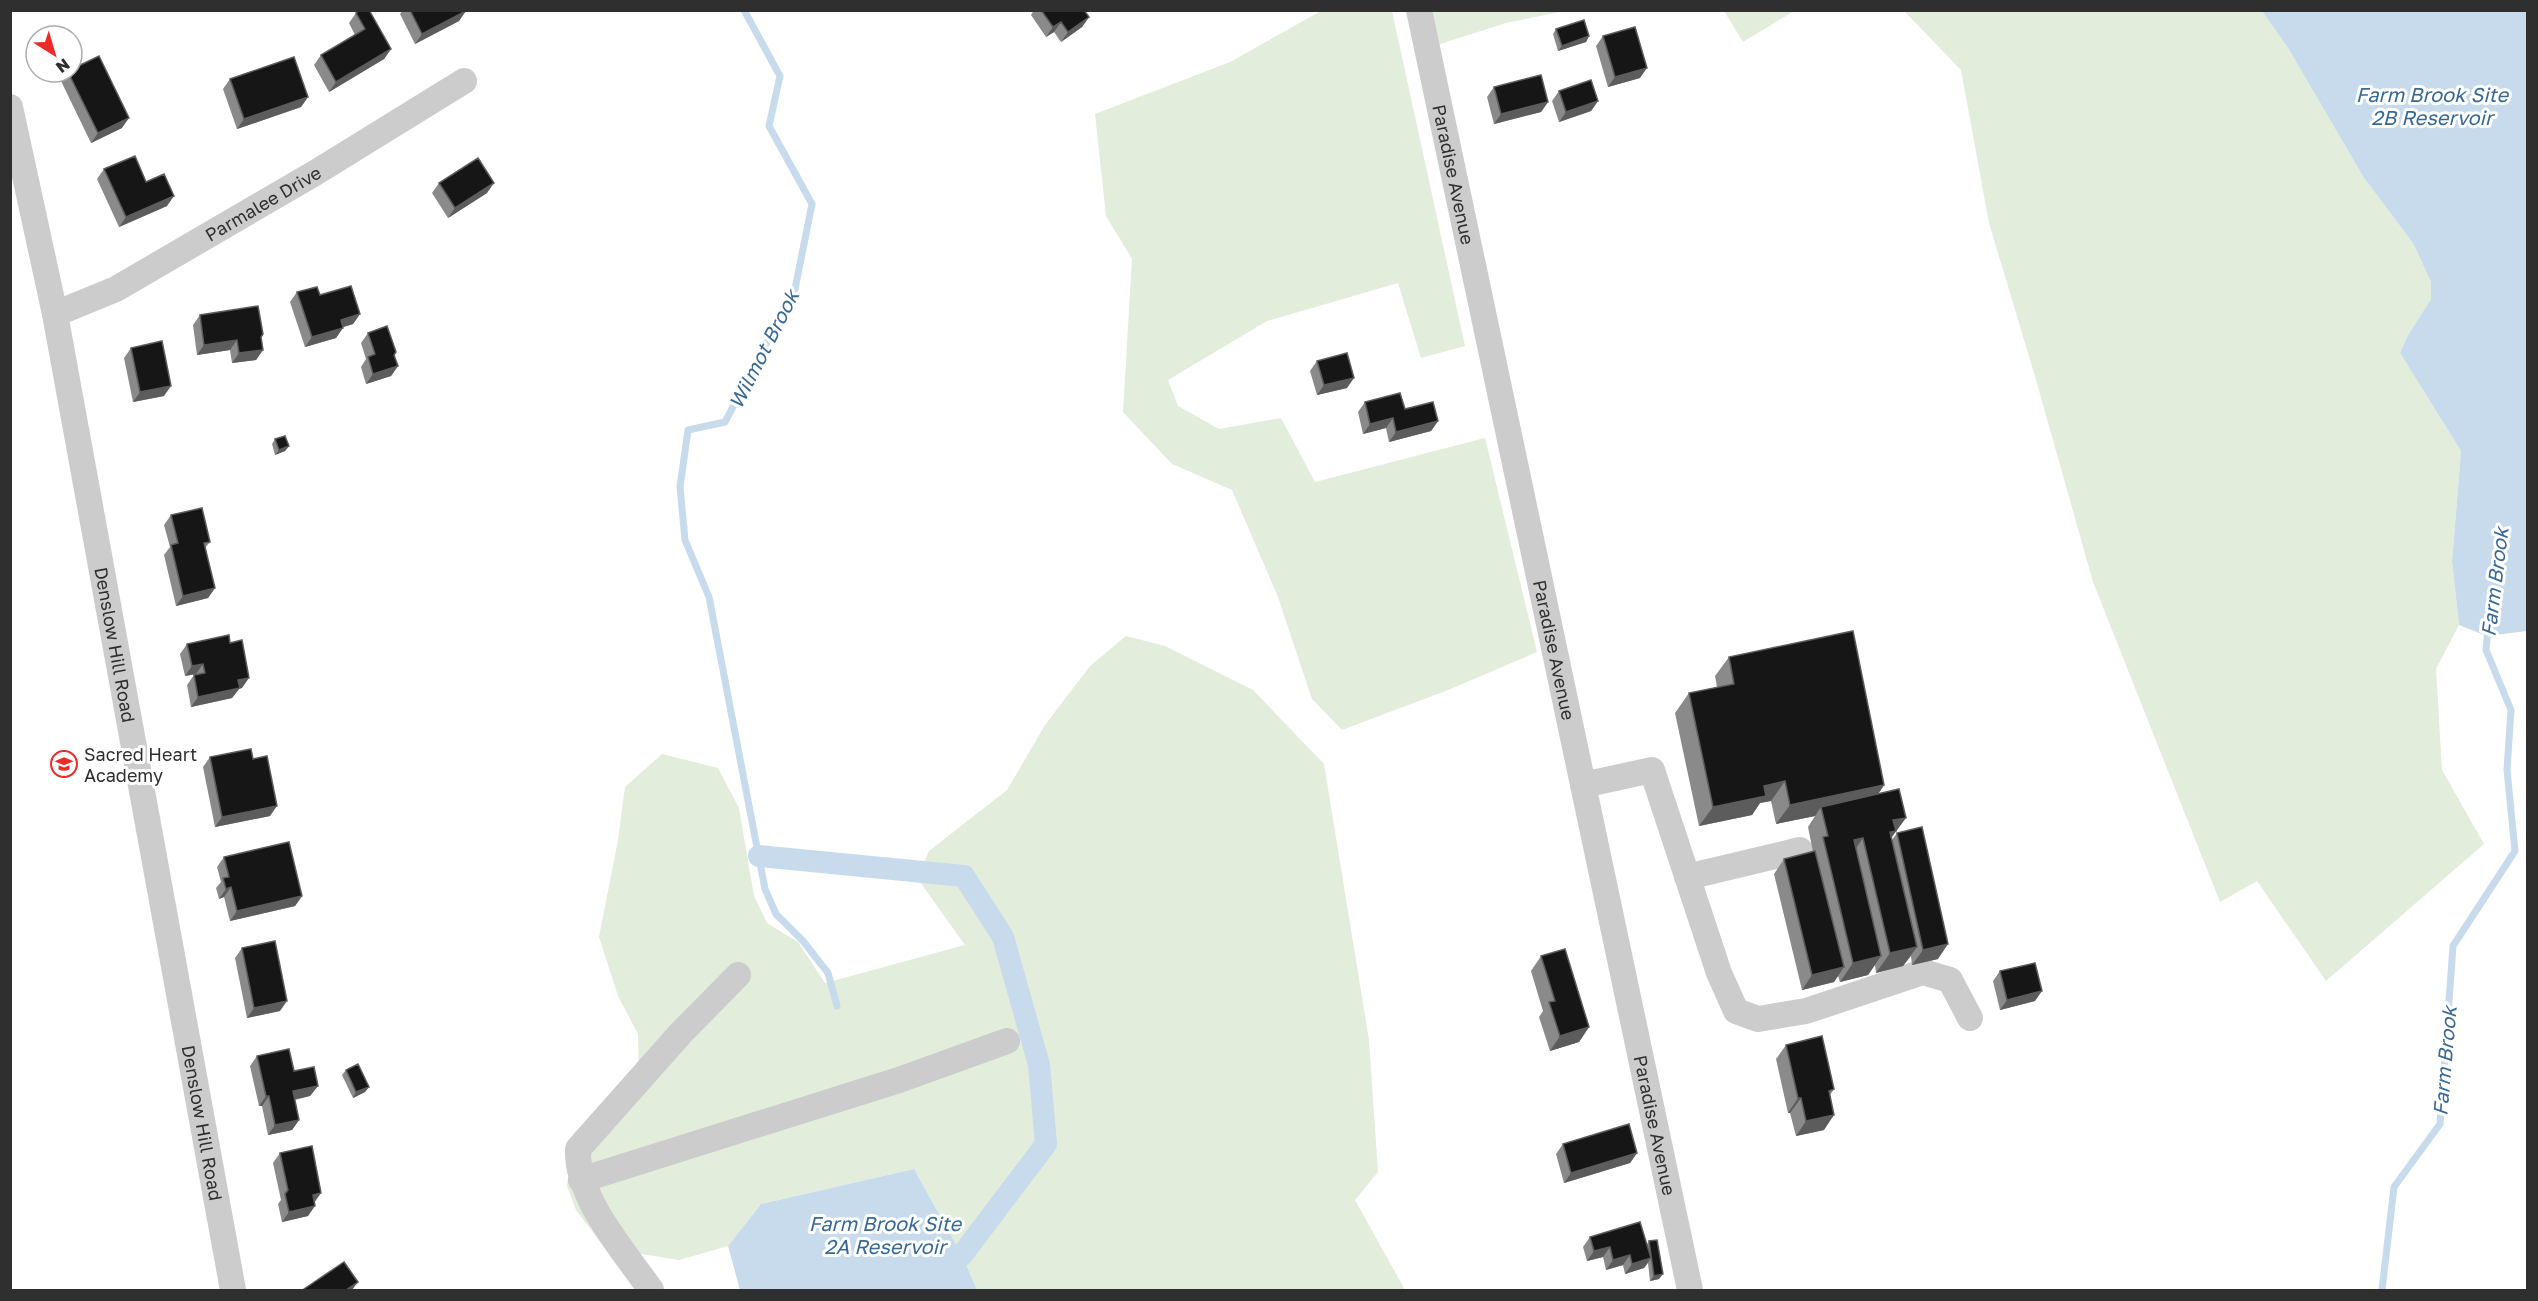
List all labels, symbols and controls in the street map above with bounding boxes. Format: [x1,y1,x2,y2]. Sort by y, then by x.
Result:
north arrow [24,24,84,84]
text: N [52,54,74,78]
water label: Farm Brook Site 2B Reservoir [2356,82,2510,129]
street label: Paradise Avenue [1428,102,1479,246]
street label: Parmalee Drive [201,161,325,246]
water label: Wilmot Brook [723,283,804,412]
water label: Farm Brook [2475,523,2513,638]
street label: Denslow Hill Road [90,565,140,724]
street label: Paradise Avenue [1529,578,1580,722]
place label: Sacred Heart Academy [84,743,197,786]
school or university icon: Sacred Heart Academy [49,749,79,779]
water label: Farm Brook [2427,1003,2461,1117]
street label: Denslow Hill Road [178,1043,227,1202]
street label: Paradise Avenue [1630,1053,1681,1197]
water label: Farm Brook Site 2A Reservoir [809,1211,963,1258]

